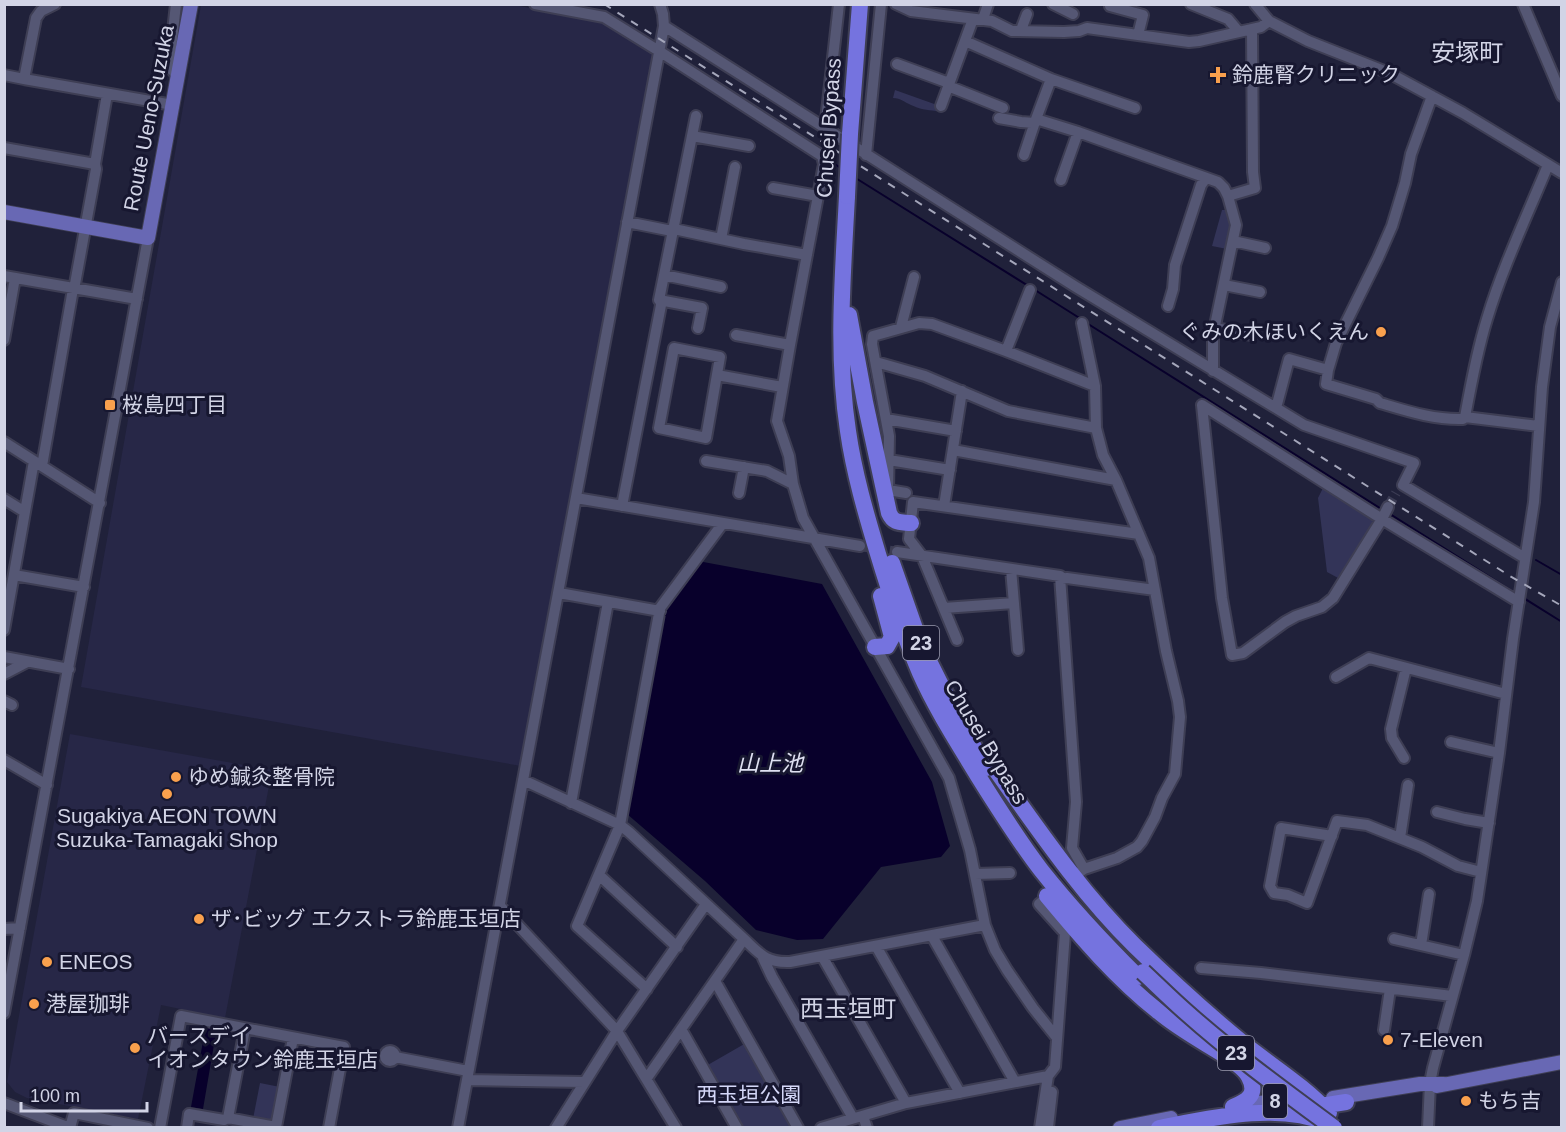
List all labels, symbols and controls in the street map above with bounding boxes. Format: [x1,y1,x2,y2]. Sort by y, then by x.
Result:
street label: Route Ueno-Suzuka [119,23,178,213]
district label: 安塚町 [1431,39,1503,66]
street label: Chusei Bypass [812,57,845,199]
place label: 鈴鹿腎クリニック [1232,63,1400,86]
marker: 鈴鹿腎クリニック [1209,66,1227,84]
place label: ぐみの木ほいくえん [1179,320,1369,343]
marker: ぐみの木ほいくえん [1374,325,1388,339]
place label: 桜島四丁目 [122,393,227,416]
marker: 桜島四丁目 [103,398,117,412]
road number: 23 [903,626,939,660]
street label: Chusei Bypass [940,676,1032,808]
water label: 山上池 [737,751,805,776]
place label: ゆめ鍼灸整骨院 [188,765,335,788]
marker: ゆめ鍼灸整骨院 [169,770,183,784]
marker: Sugakiya AEON TOWN Suzuka-Tamagaki Shop [160,787,174,801]
place label: Sugakiya AEON TOWN Suzuka-Tamagaki Shop [56,804,278,851]
place label: ザ･ビッグ エクストラ鈴鹿玉垣店 [211,907,521,930]
marker: ザ･ビッグ エクストラ鈴鹿玉垣店 [192,912,206,926]
place label: ENEOS [59,950,133,973]
marker: ENEOS [40,955,54,969]
place label: 港屋珈琲 [46,992,130,1015]
district label: 西玉垣町 [800,995,896,1022]
marker: 港屋珈琲 [27,997,41,1011]
place label: バースデイ イオンタウン鈴鹿玉垣店 [147,1024,378,1071]
place label: 7-Eleven [1400,1028,1483,1051]
marker: 7-Eleven [1381,1033,1395,1047]
road number: 23 [1218,1036,1254,1070]
marker: バースデイ イオンタウン鈴鹿玉垣店 [128,1041,142,1055]
scale bar [21,1075,147,1113]
park label: 西玉垣公園 [697,1083,802,1106]
road number: 8 [1263,1084,1287,1118]
text: 100 m [30,1086,80,1106]
place label: もち吉 [1478,1089,1541,1112]
marker: もち吉 [1459,1094,1473,1108]

